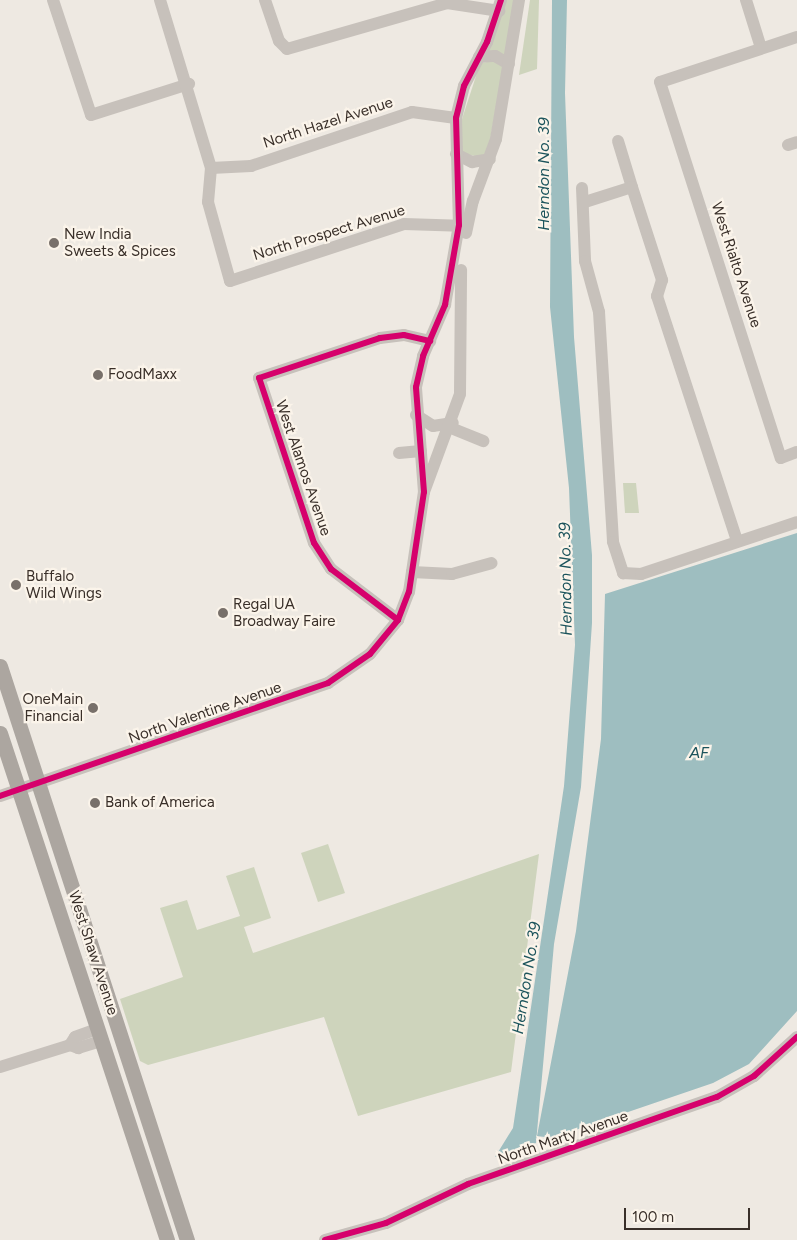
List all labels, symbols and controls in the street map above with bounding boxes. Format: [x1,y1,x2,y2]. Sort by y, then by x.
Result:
street label: North Hazel Avenue [261,94,395,152]
water label: Herndon No. 39 [534,117,554,231]
street label: West Rialto Avenue [707,200,765,330]
street label: North Prospect Avenue [251,201,407,265]
place label: New India Sweets & Spices [64,225,176,260]
marker: New India Sweets & Spices [48,237,60,249]
place label: FoodMaxx [108,366,177,384]
marker: FoodMaxx [92,369,104,381]
street label: West Alamos Avenue [271,398,335,538]
water label: Herndon No. 39 [555,522,577,636]
place label: Buffalo Wild Wings [26,567,102,602]
marker: Buffalo Wild Wings [10,579,22,591]
place label: Regal UA Broadway Faire [233,595,336,630]
marker: Regal UA Broadway Faire [217,607,229,619]
street label: North Valentine Avenue [126,678,284,748]
place label: OneMain Financial [23,690,83,725]
marker: OneMain Financial [87,702,99,714]
water label: AF [689,743,709,763]
place label: Bank of America [105,794,215,812]
marker: Bank of America [89,797,101,809]
street label: West Shaw Avenue [64,889,122,1017]
water label: Herndon No. 39 [509,920,545,1036]
street label: North Marty Avenue [496,1107,630,1169]
scale bar [627,1198,753,1230]
text: 100 m [632,1208,674,1226]

